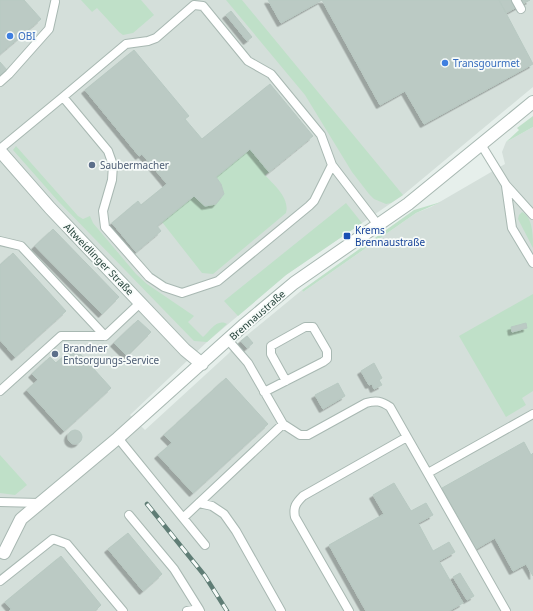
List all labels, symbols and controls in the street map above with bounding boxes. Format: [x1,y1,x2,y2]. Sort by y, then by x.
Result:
place label: OBI [18,29,36,43]
marker: OBI [5,31,15,41]
place label: Transgourmet [453,56,520,70]
marker: Transgourmet [440,58,450,68]
place label: Saubermacher [100,158,169,172]
marker: Saubermacher [87,160,97,170]
street label: Altweidlinger Straße [61,220,137,298]
place label: Krems Brennaustraße [355,223,425,249]
marker: Krems Brennaustraße [342,231,352,241]
street label: Brennaustraße [226,286,288,343]
place label: Brandner Entsorgungs-Service [63,341,160,367]
marker: Brandner Entsorgungs-Service [50,349,60,359]

